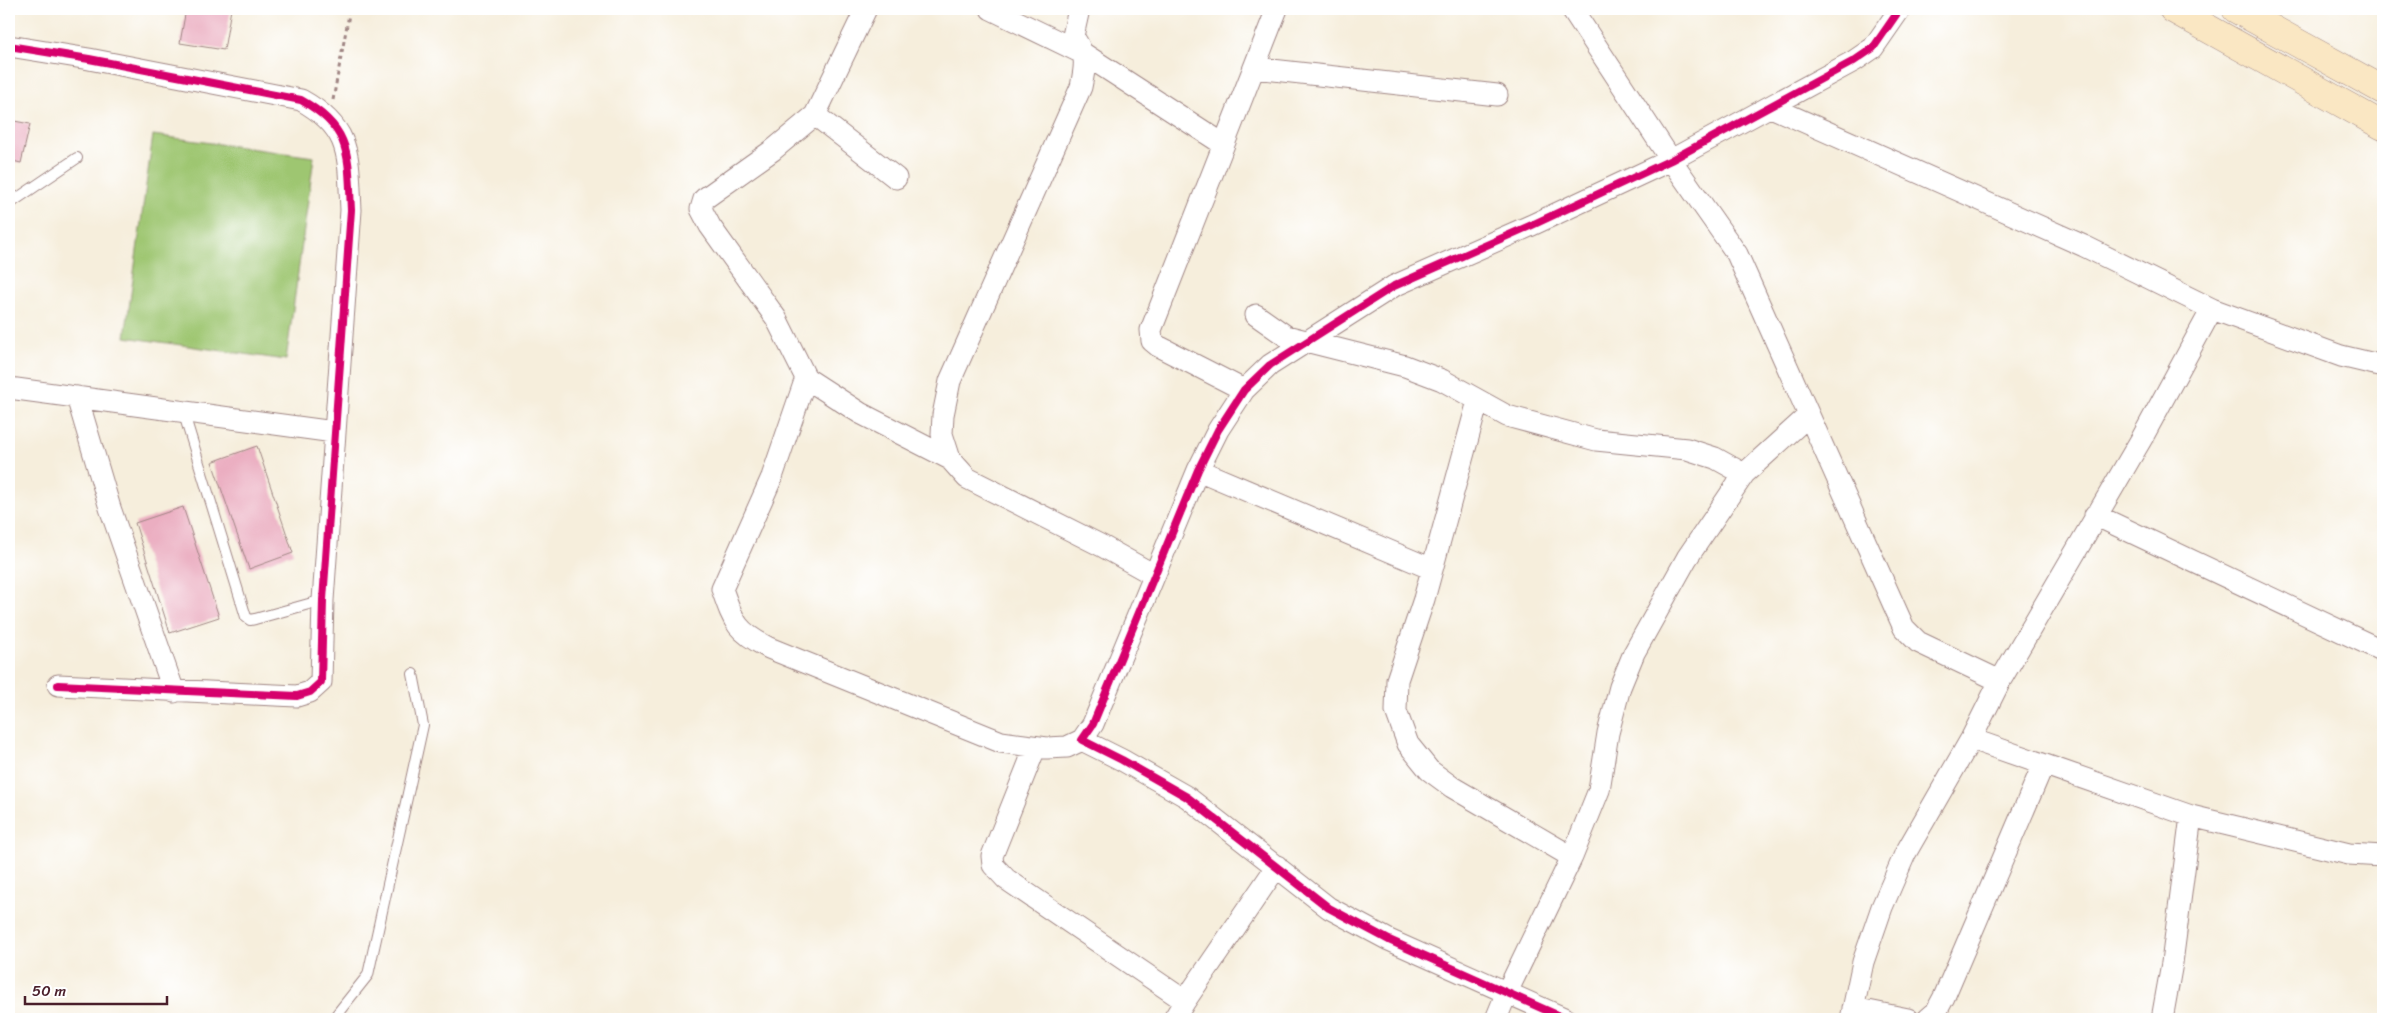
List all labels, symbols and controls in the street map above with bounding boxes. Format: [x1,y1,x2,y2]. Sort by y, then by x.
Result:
scale bar [25,973,168,1005]
text: 50 m [32,978,67,1004]

